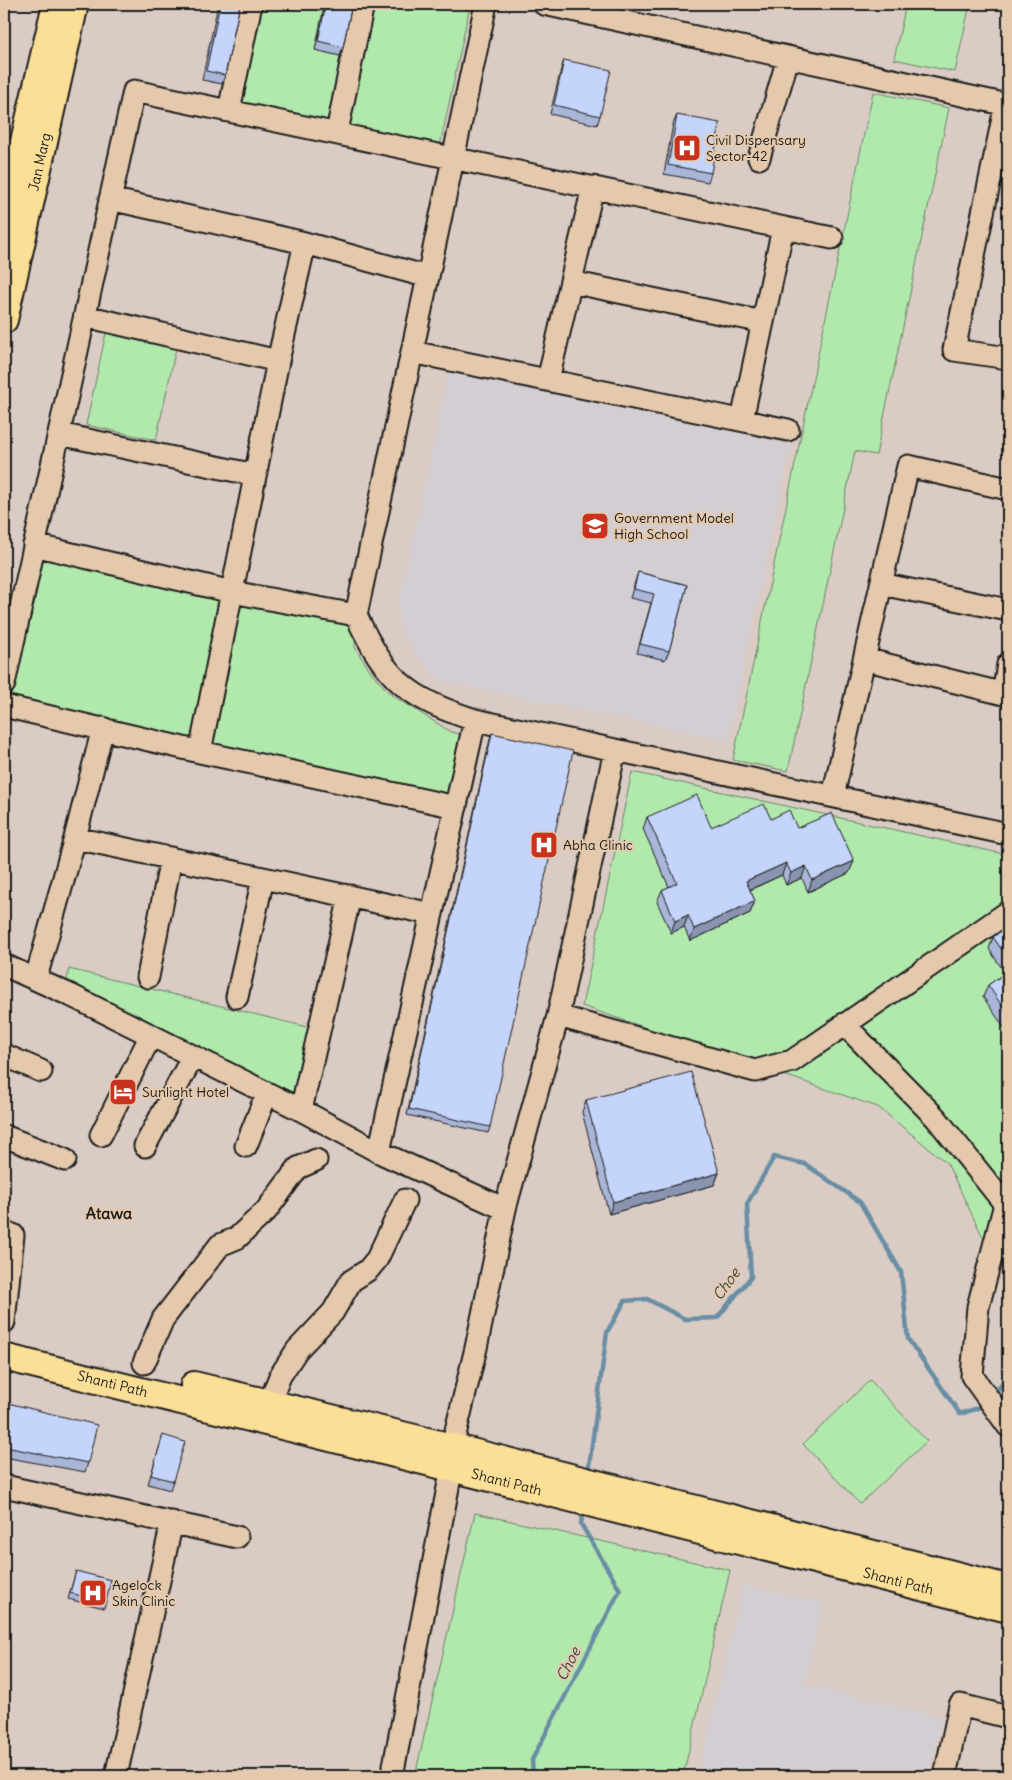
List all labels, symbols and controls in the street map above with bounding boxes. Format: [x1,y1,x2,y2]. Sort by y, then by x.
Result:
street label: Jan Marg [24,131,55,193]
place label: Civil Dispensary Sector-42 [706,131,806,165]
hospital icon: Civil Dispensary Sector-42 [672,133,702,163]
place label: Government Model High School [614,509,734,543]
school or university icon: Government Model High School [580,511,610,541]
hospital icon: Abha Clinic [529,830,559,860]
place label: Abha Clinic [563,836,633,854]
hotel icon: Sunlight Hotel [108,1077,138,1107]
place label: Sunlight Hotel [142,1083,229,1101]
district label: Atawa [86,1203,132,1223]
water label: Choe [708,1264,745,1304]
street label: Shanti Path [76,1366,150,1401]
street label: Shanti Path [470,1464,544,1499]
street label: Shanti Path [861,1564,935,1599]
place label: Agelock Skin Clinic [112,1576,175,1610]
hospital icon: Agelock Skin Clinic [78,1578,108,1608]
water label: Choe [552,1643,585,1684]

